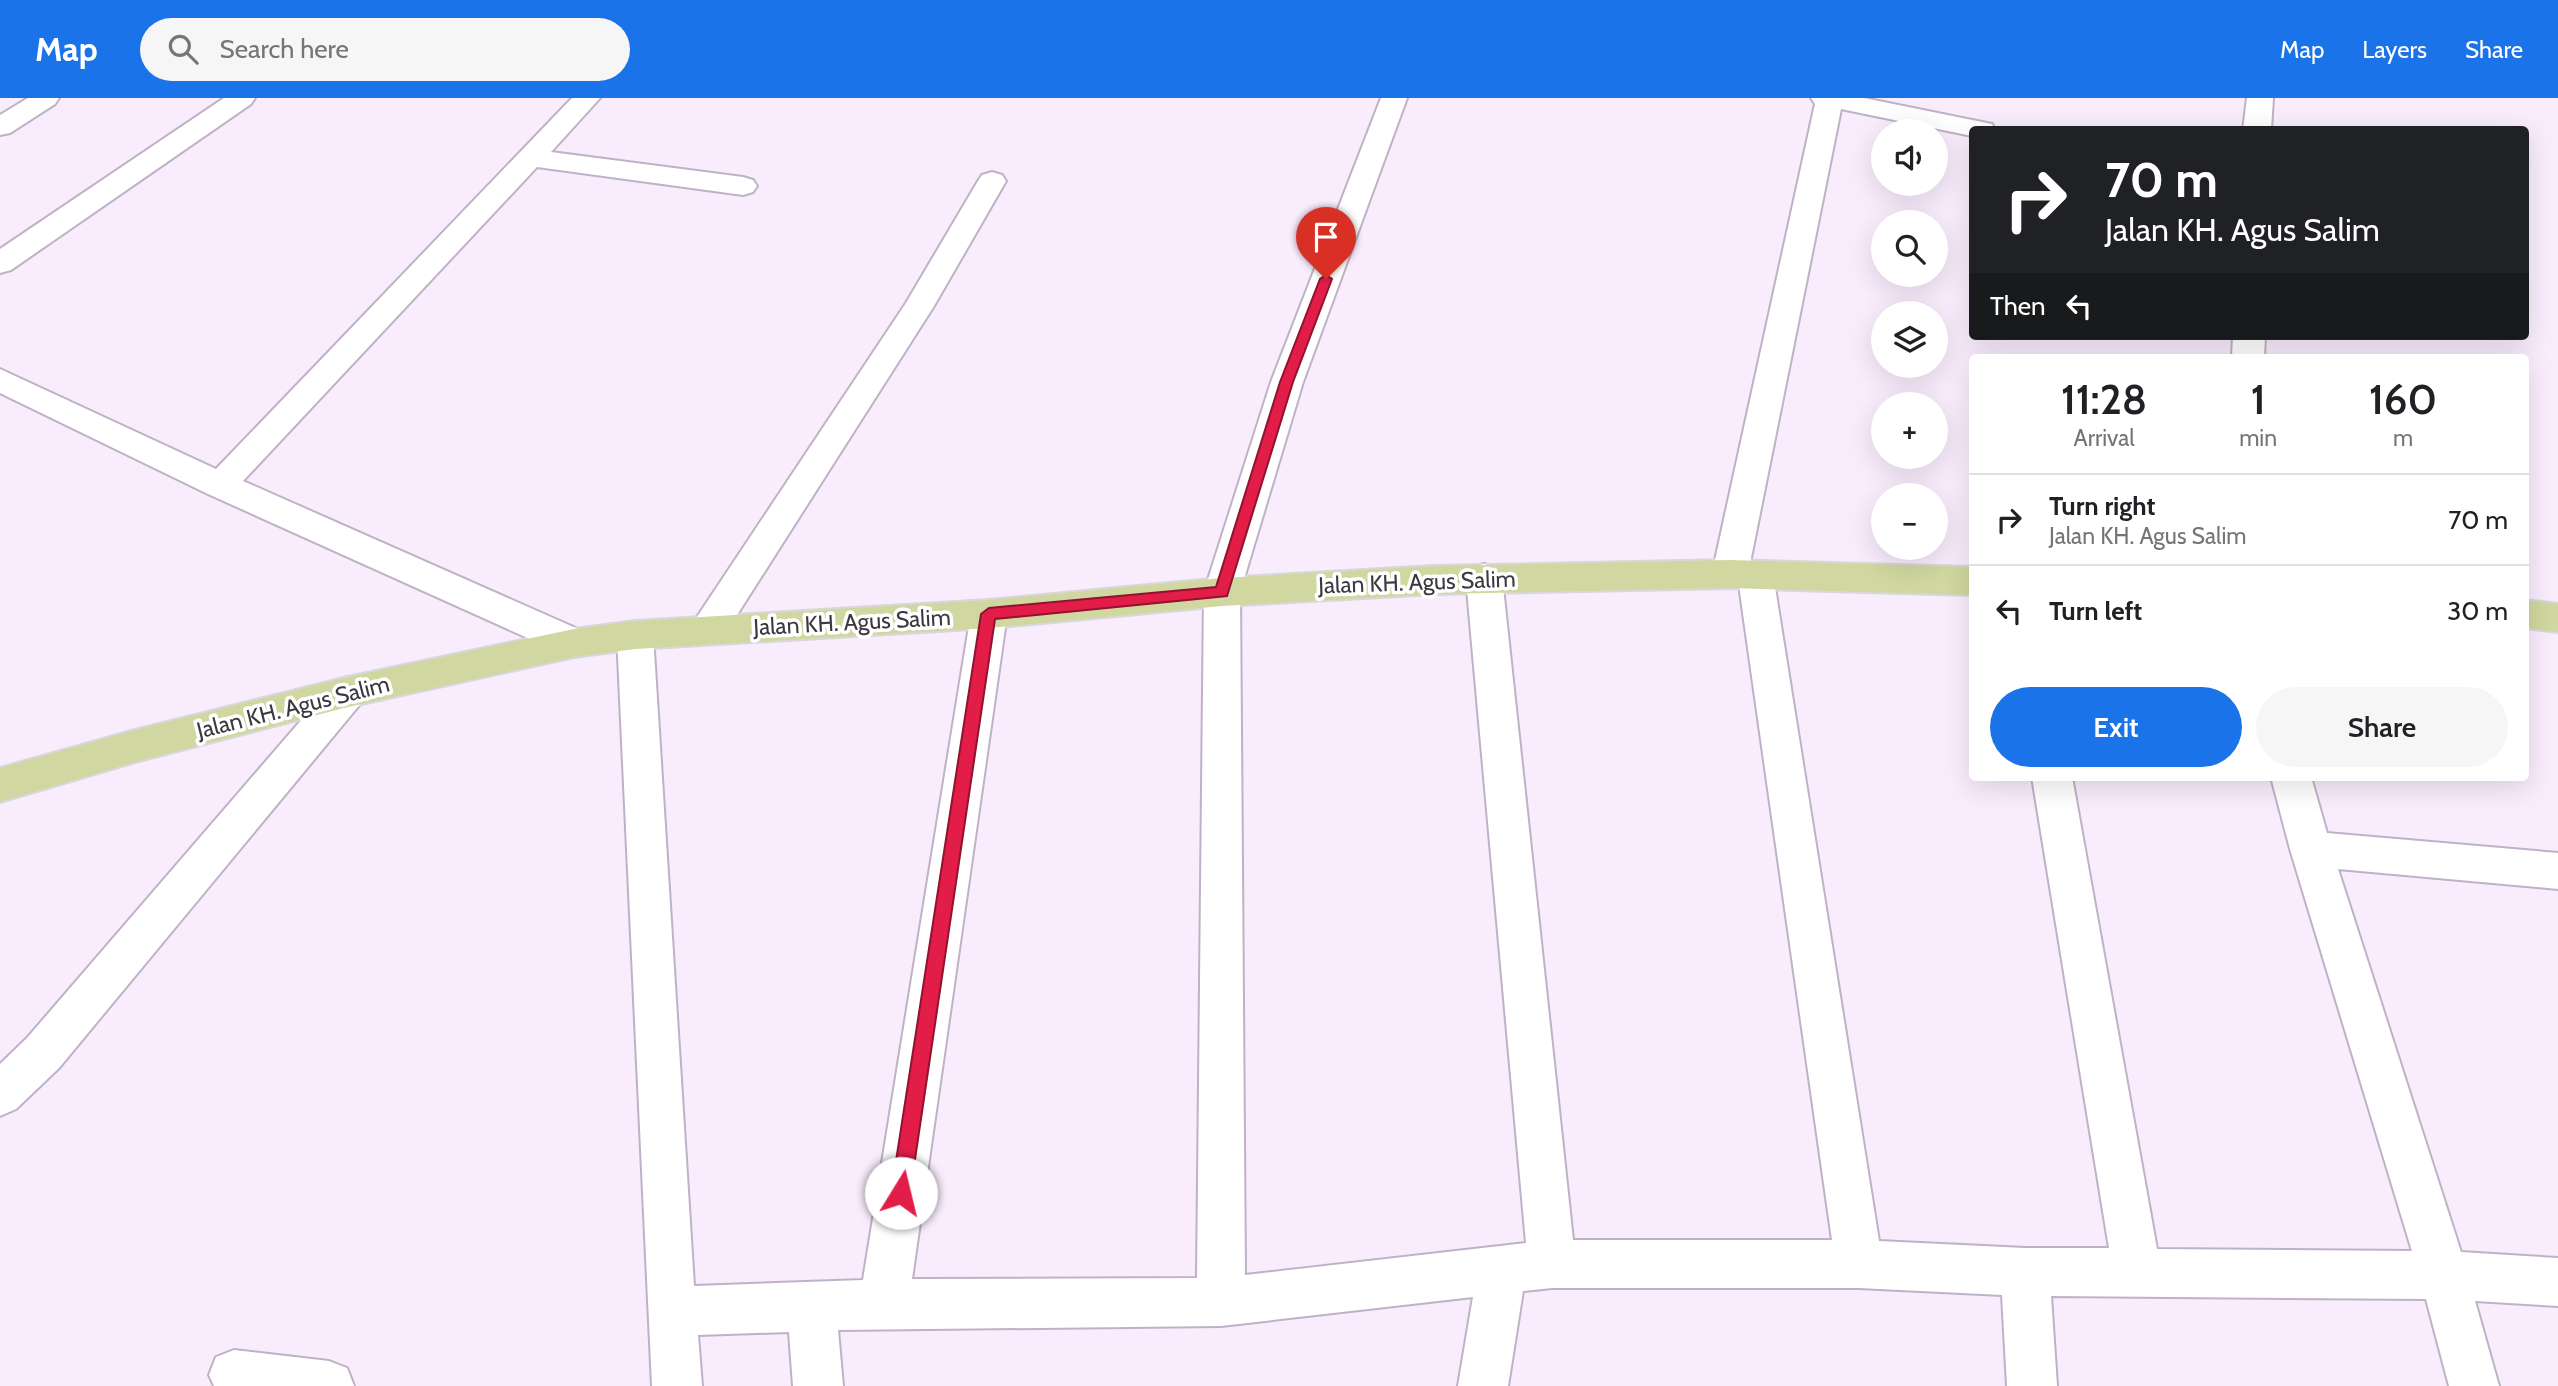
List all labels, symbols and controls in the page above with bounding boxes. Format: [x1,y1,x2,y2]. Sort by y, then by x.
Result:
search box [140,18,630,81]
text: Map [35,29,98,69]
icon: search [164,30,202,68]
text: Search here [220,33,349,65]
text: Map [2280,35,2324,64]
text: Layers [2362,35,2427,64]
text: Share [2465,35,2523,64]
map controls [1871,119,1948,560]
button: sound [1871,119,1948,196]
text: 70 m [2105,150,2218,209]
icon: right [1990,154,2081,245]
pin [1296,207,1356,279]
button: search [1871,210,1948,287]
text: Jalan KH. Agus Salim [2105,210,2380,249]
icon: arrive [1307,218,1345,256]
icon: left [2060,287,2098,325]
text: Then [1990,290,2046,322]
button: layers [1871,301,1948,378]
text: 11:28 [2061,373,2147,425]
text: 1 [2251,373,2266,425]
text: 160 [2369,373,2437,425]
button: + [1871,392,1948,469]
text: Arrival [2073,424,2135,452]
text: min [2239,424,2277,452]
text: m [2393,424,2413,452]
button: − [1871,483,1948,560]
text: Turn right [2049,490,2155,522]
icon: right [1990,501,2028,539]
text: 70 m [2448,504,2508,536]
text: Jalan KH. Agus Salim [2049,522,2247,550]
street label: Jalan KH. Agus Salim [1317,565,1516,599]
icon: left [1990,592,2028,630]
text: Turn left [2049,595,2142,627]
text: 30 m [2447,595,2508,627]
street label: Jalan KH. Agus Salim [752,603,951,641]
street label: Jalan KH. Agus Salim [193,670,392,745]
button: Exit [1990,687,2242,767]
button: Share [2256,687,2508,767]
position arrow [864,1156,938,1230]

